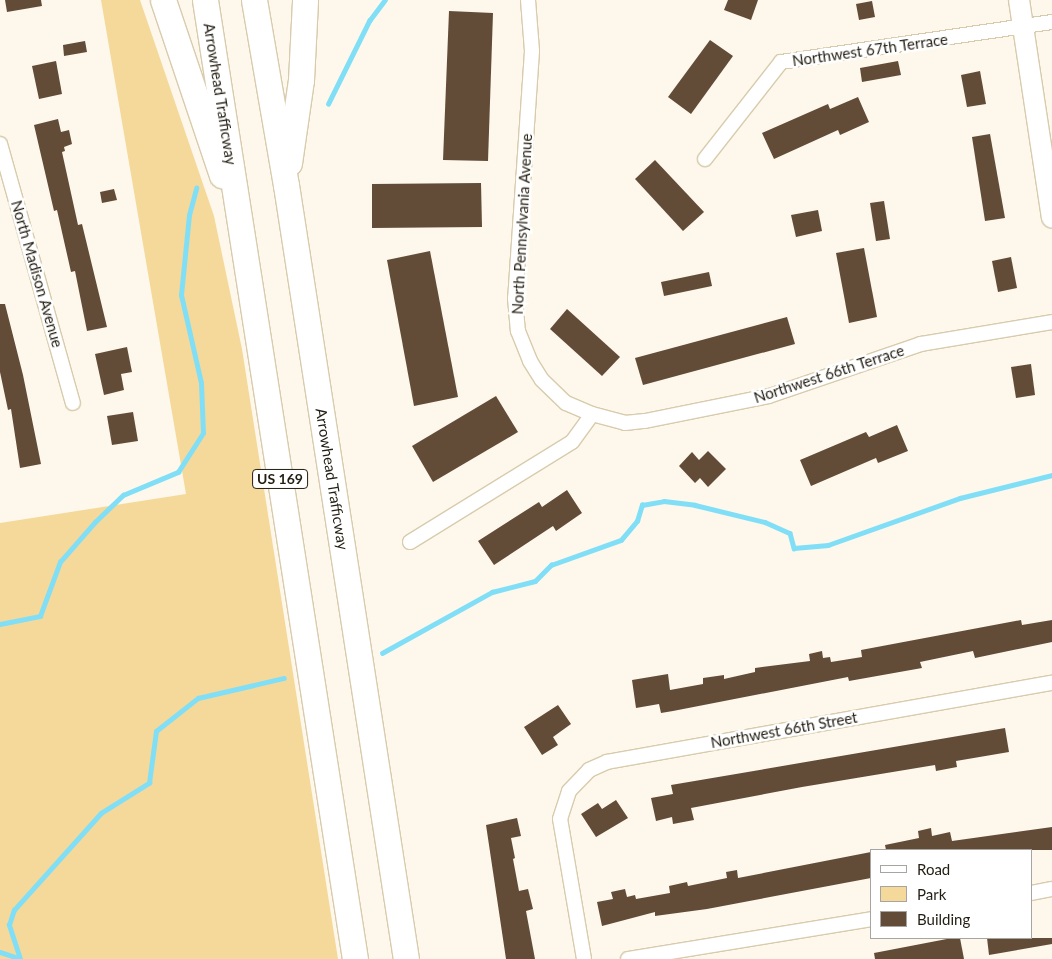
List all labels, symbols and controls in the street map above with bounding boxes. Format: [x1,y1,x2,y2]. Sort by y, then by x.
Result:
street label: Arrowhead Trafficway [200,21,240,167]
street label: Northwest 67th Terrace [791,30,949,70]
street label: North Pennsylvania Avenue [508,133,536,315]
street label: North Madison Avenue [7,198,67,350]
street label: Northwest 66th Terrace [751,341,907,407]
street label: Arrowhead Trafficway [312,406,352,552]
road number: US 169 [251,468,309,490]
street label: Northwest 66th Street [709,708,859,752]
legend [870,849,1032,939]
text: Road [917,860,950,878]
text: Park [917,885,946,903]
text: Building [917,910,970,928]

